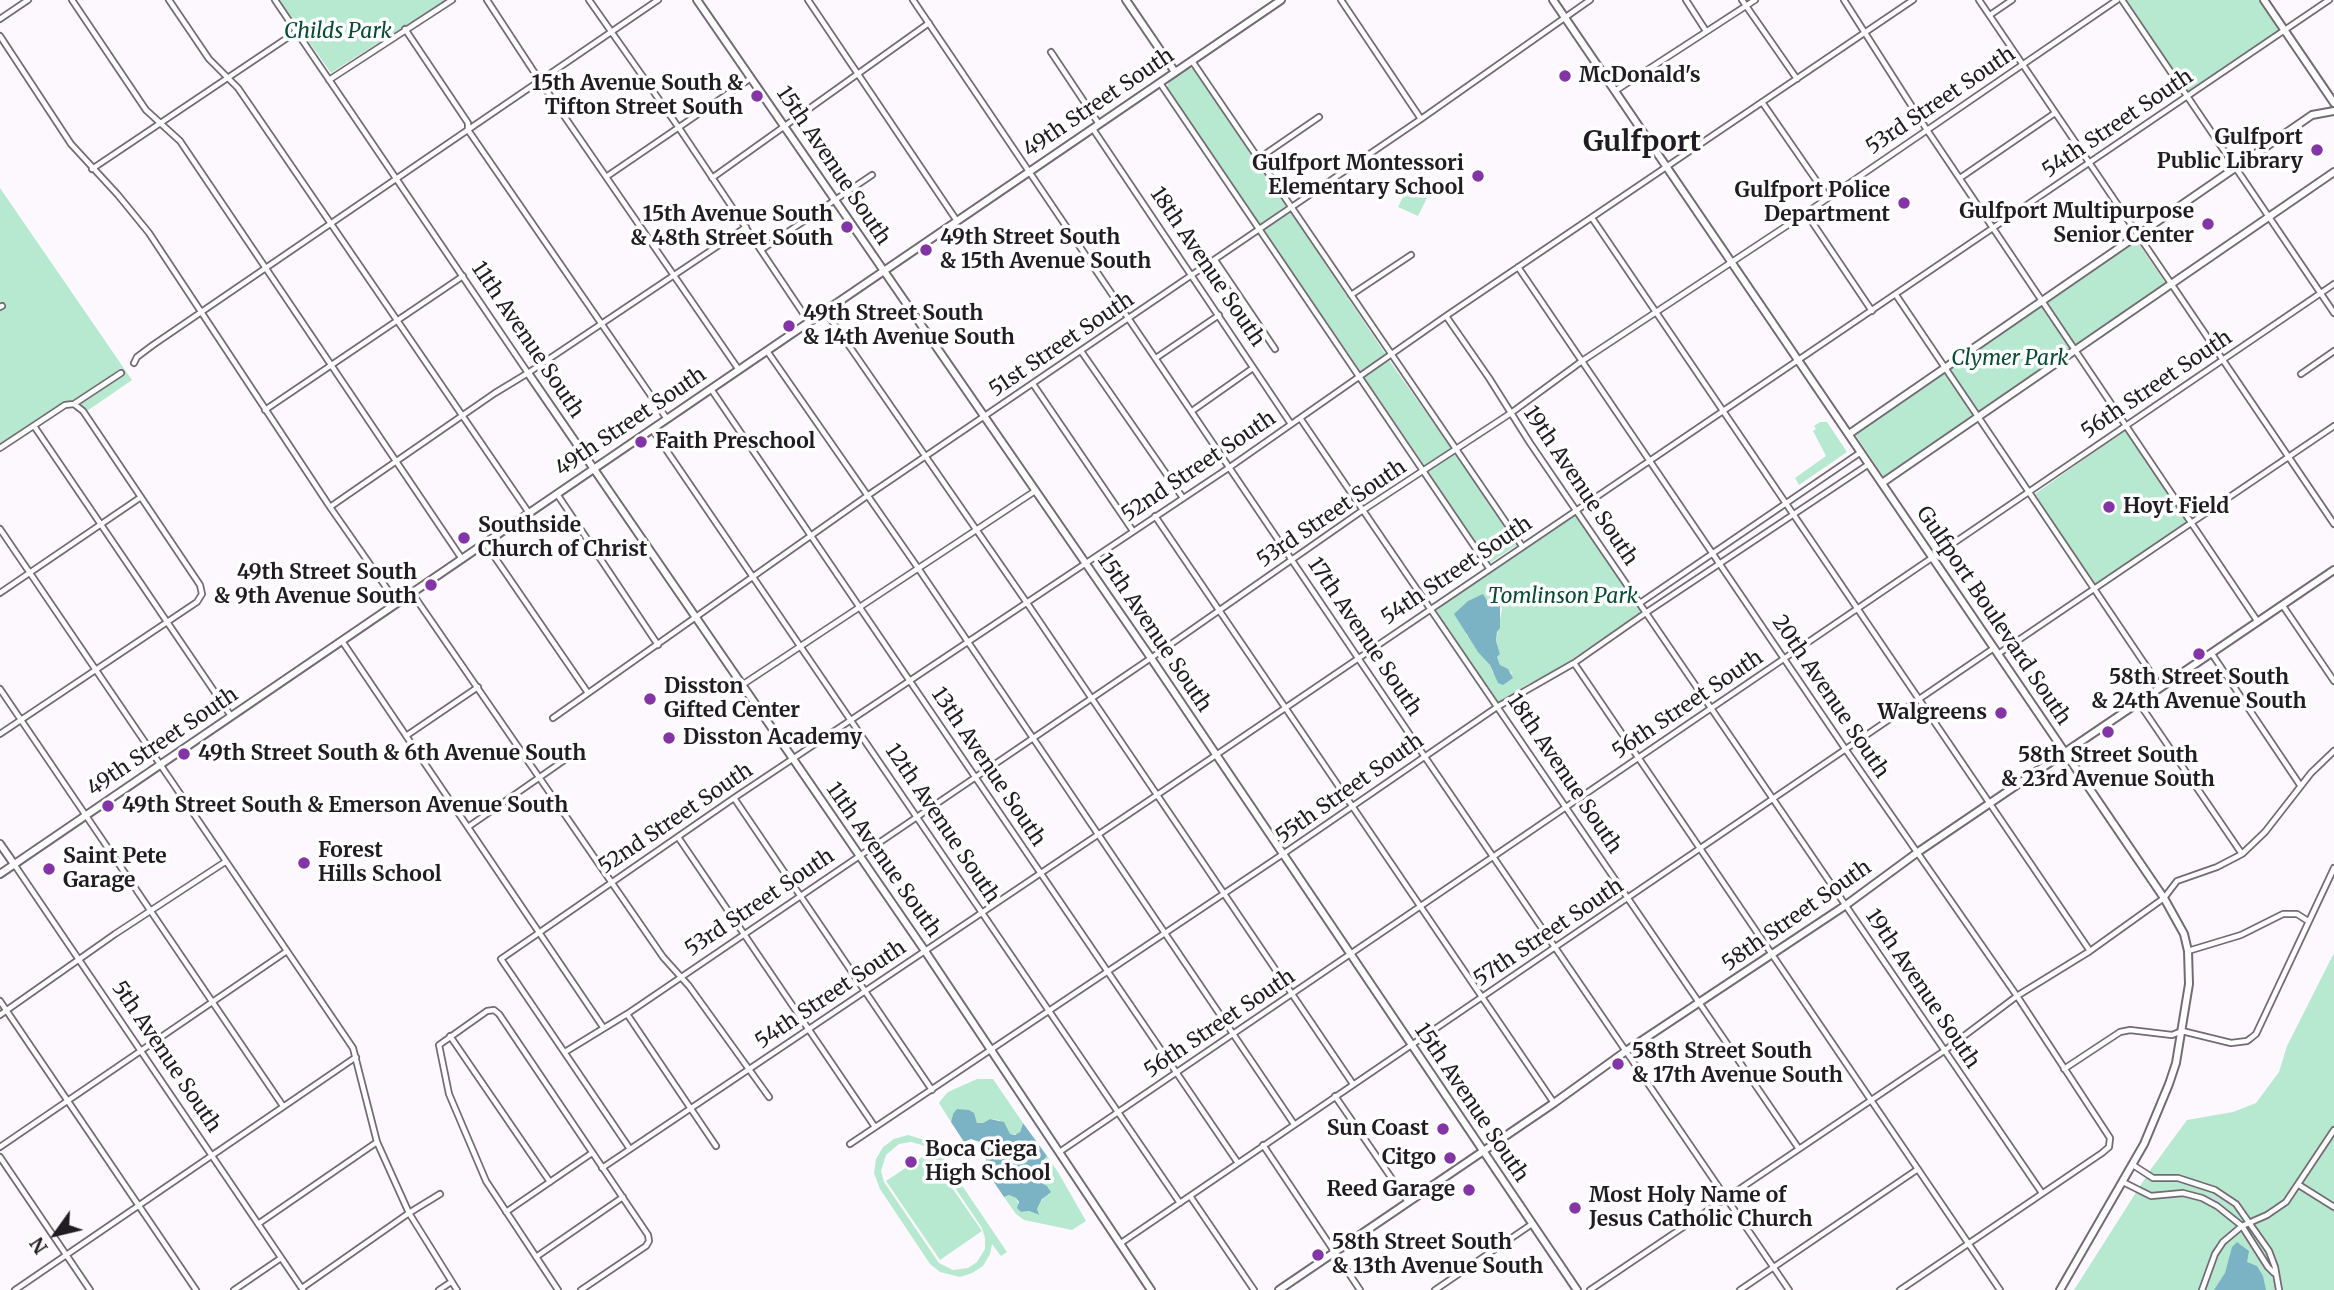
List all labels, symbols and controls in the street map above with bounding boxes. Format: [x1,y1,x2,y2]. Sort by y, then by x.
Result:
park label: Childs Park [284,19,392,45]
street label: 53rd Street South [1862,42,2020,160]
street label: 49th Street South [1019,43,1179,163]
place label: McDonald's [1579,63,1701,89]
street label: 54th Street South [2038,64,2198,184]
marker: McDonald's [1557,68,1573,84]
place label: 15th Avenue South & Tifton Street South [532,71,743,121]
street label: 15th Avenue South [771,82,895,250]
marker: 15th Avenue South & Tifton Street South [749,88,765,104]
place label: Gulfport Public Library [2157,125,2303,175]
district label: Gulfport [1583,126,1701,160]
marker: Gulfport Public Library [2309,142,2325,158]
place label: Gulfport Montessori Elementary School [1252,151,1464,201]
marker: Gulfport Montessori Elementary School [1470,168,1486,184]
place label: Gulfport Police Department [1735,178,1890,228]
street label: 18th Avenue South [1144,183,1270,351]
marker: Gulfport Police Department [1896,195,1912,211]
place label: Gulfport Multipurpose Senior Center [1959,199,2194,249]
place label: 15th Avenue South & 48th Street South [631,202,833,252]
marker: Gulfport Multipurpose Senior Center [2200,216,2216,232]
marker: 15th Avenue South & 48th Street South [839,219,855,235]
place label: 49th Street South & 15th Avenue South [940,225,1151,275]
marker: 49th Street South & 15th Avenue South [918,242,934,258]
street label: 11th Avenue South [465,257,589,423]
street label: 51st Street South [985,287,1139,403]
place label: 49th Street South & 14th Avenue South [803,301,1015,351]
marker: 49th Street South & 14th Avenue South [781,318,797,334]
street label: 56th Street South [2077,325,2237,445]
park label: Clymer Park [1951,346,2069,372]
street label: 49th Street South [551,362,711,482]
street label: 19th Avenue South [1517,402,1643,570]
street label: 52nd Street South [1117,406,1281,528]
place label: Faith Preschool [655,429,815,455]
marker: Faith Preschool [633,434,649,450]
street label: 53rd Street South [1253,455,1411,573]
place label: Hoyt Field [2123,494,2229,520]
marker: Hoyt Field [2101,499,2117,515]
street label: Gulfport Boulevard South [1910,502,2076,730]
street label: 54th Street South [1377,511,1537,631]
place label: Southside Church of Christ [478,513,647,563]
marker: Southside Church of Christ [456,530,472,546]
street label: 15th Avenue South [1092,549,1216,717]
street label: 17th Avenue South [1302,553,1426,721]
place label: 49th Street South & 9th Avenue South [214,560,417,610]
marker: 49th Street South & 9th Avenue South [423,577,439,593]
park label: Tomlinson Park [1488,584,1638,610]
street label: 20th Avenue South [1766,611,1894,783]
street label: 56th Street South [1608,645,1768,765]
marker: 58th Street South & 24th Avenue South [2191,646,2207,662]
place label: 58th Street South & 24th Avenue South [2091,665,2307,715]
place label: Disston Gifted Center [664,674,800,724]
street label: 49th Street South [83,682,243,802]
street label: 13th Avenue South [926,683,1050,851]
street label: 18th Avenue South [1501,690,1627,858]
marker: Disston Gifted Center [642,691,658,707]
place label: Walgreens [1877,700,1987,726]
marker: Walgreens [1993,705,2009,721]
marker: 58th Street South & 23rd Avenue South [2100,724,2116,740]
place label: Disston Academy [683,725,862,751]
street label: 55th Street South [1271,729,1429,849]
marker: Disston Academy [661,730,677,746]
street label: 12th Avenue South [879,739,1005,909]
place label: 49th Street South & 6th Avenue South [198,741,586,767]
place label: 58th Street South & 23rd Avenue South [2001,743,2215,793]
marker: 49th Street South & 6th Avenue South [176,746,192,762]
street label: 52nd Street South [594,758,758,880]
street label: 11th Avenue South [820,778,946,942]
place label: 49th Street South & Emerson Avenue South [122,793,568,819]
marker: 49th Street South & Emerson Avenue South [100,798,116,814]
place label: Forest Hills School [318,838,442,888]
place label: Saint Pete Garage [63,844,167,894]
street label: 53rd Street South [681,844,839,962]
marker: Forest Hills School [296,855,312,871]
street label: 58th Street South [1718,855,1876,977]
marker: Saint Pete Garage [41,861,57,877]
street label: 57th Street South [1469,874,1629,992]
street label: 19th Avenue South [1859,905,1985,1073]
street label: 54th Street South [751,935,911,1055]
street label: 56th Street South [1140,964,1300,1084]
street label: 5th Avenue South [106,977,226,1137]
street label: 15th Avenue South [1409,1019,1533,1187]
place label: 58th Street South & 17th Avenue South [1632,1039,1843,1089]
marker: 58th Street South & 17th Avenue South [1610,1056,1626,1072]
place label: Sun Coast [1327,1116,1429,1142]
marker: Sun Coast [1435,1121,1451,1137]
place label: Boca Ciega High School [925,1137,1051,1187]
place label: Citgo [1382,1145,1436,1171]
marker: Citgo [1442,1150,1458,1166]
marker: Boca Ciega High School [903,1154,919,1170]
place label: Reed Garage [1326,1177,1455,1203]
marker: Reed Garage [1461,1182,1477,1198]
place label: Most Holy Name of Jesus Catholic Church [1589,1183,1813,1233]
north arrow [21,1199,91,1269]
marker: Most Holy Name of Jesus Catholic Church [1567,1200,1583,1216]
place label: 58th Street South & 13th Avenue South [1332,1230,1543,1280]
text: N [24,1233,53,1259]
marker: 58th Street South & 13th Avenue South [1310,1247,1326,1263]

